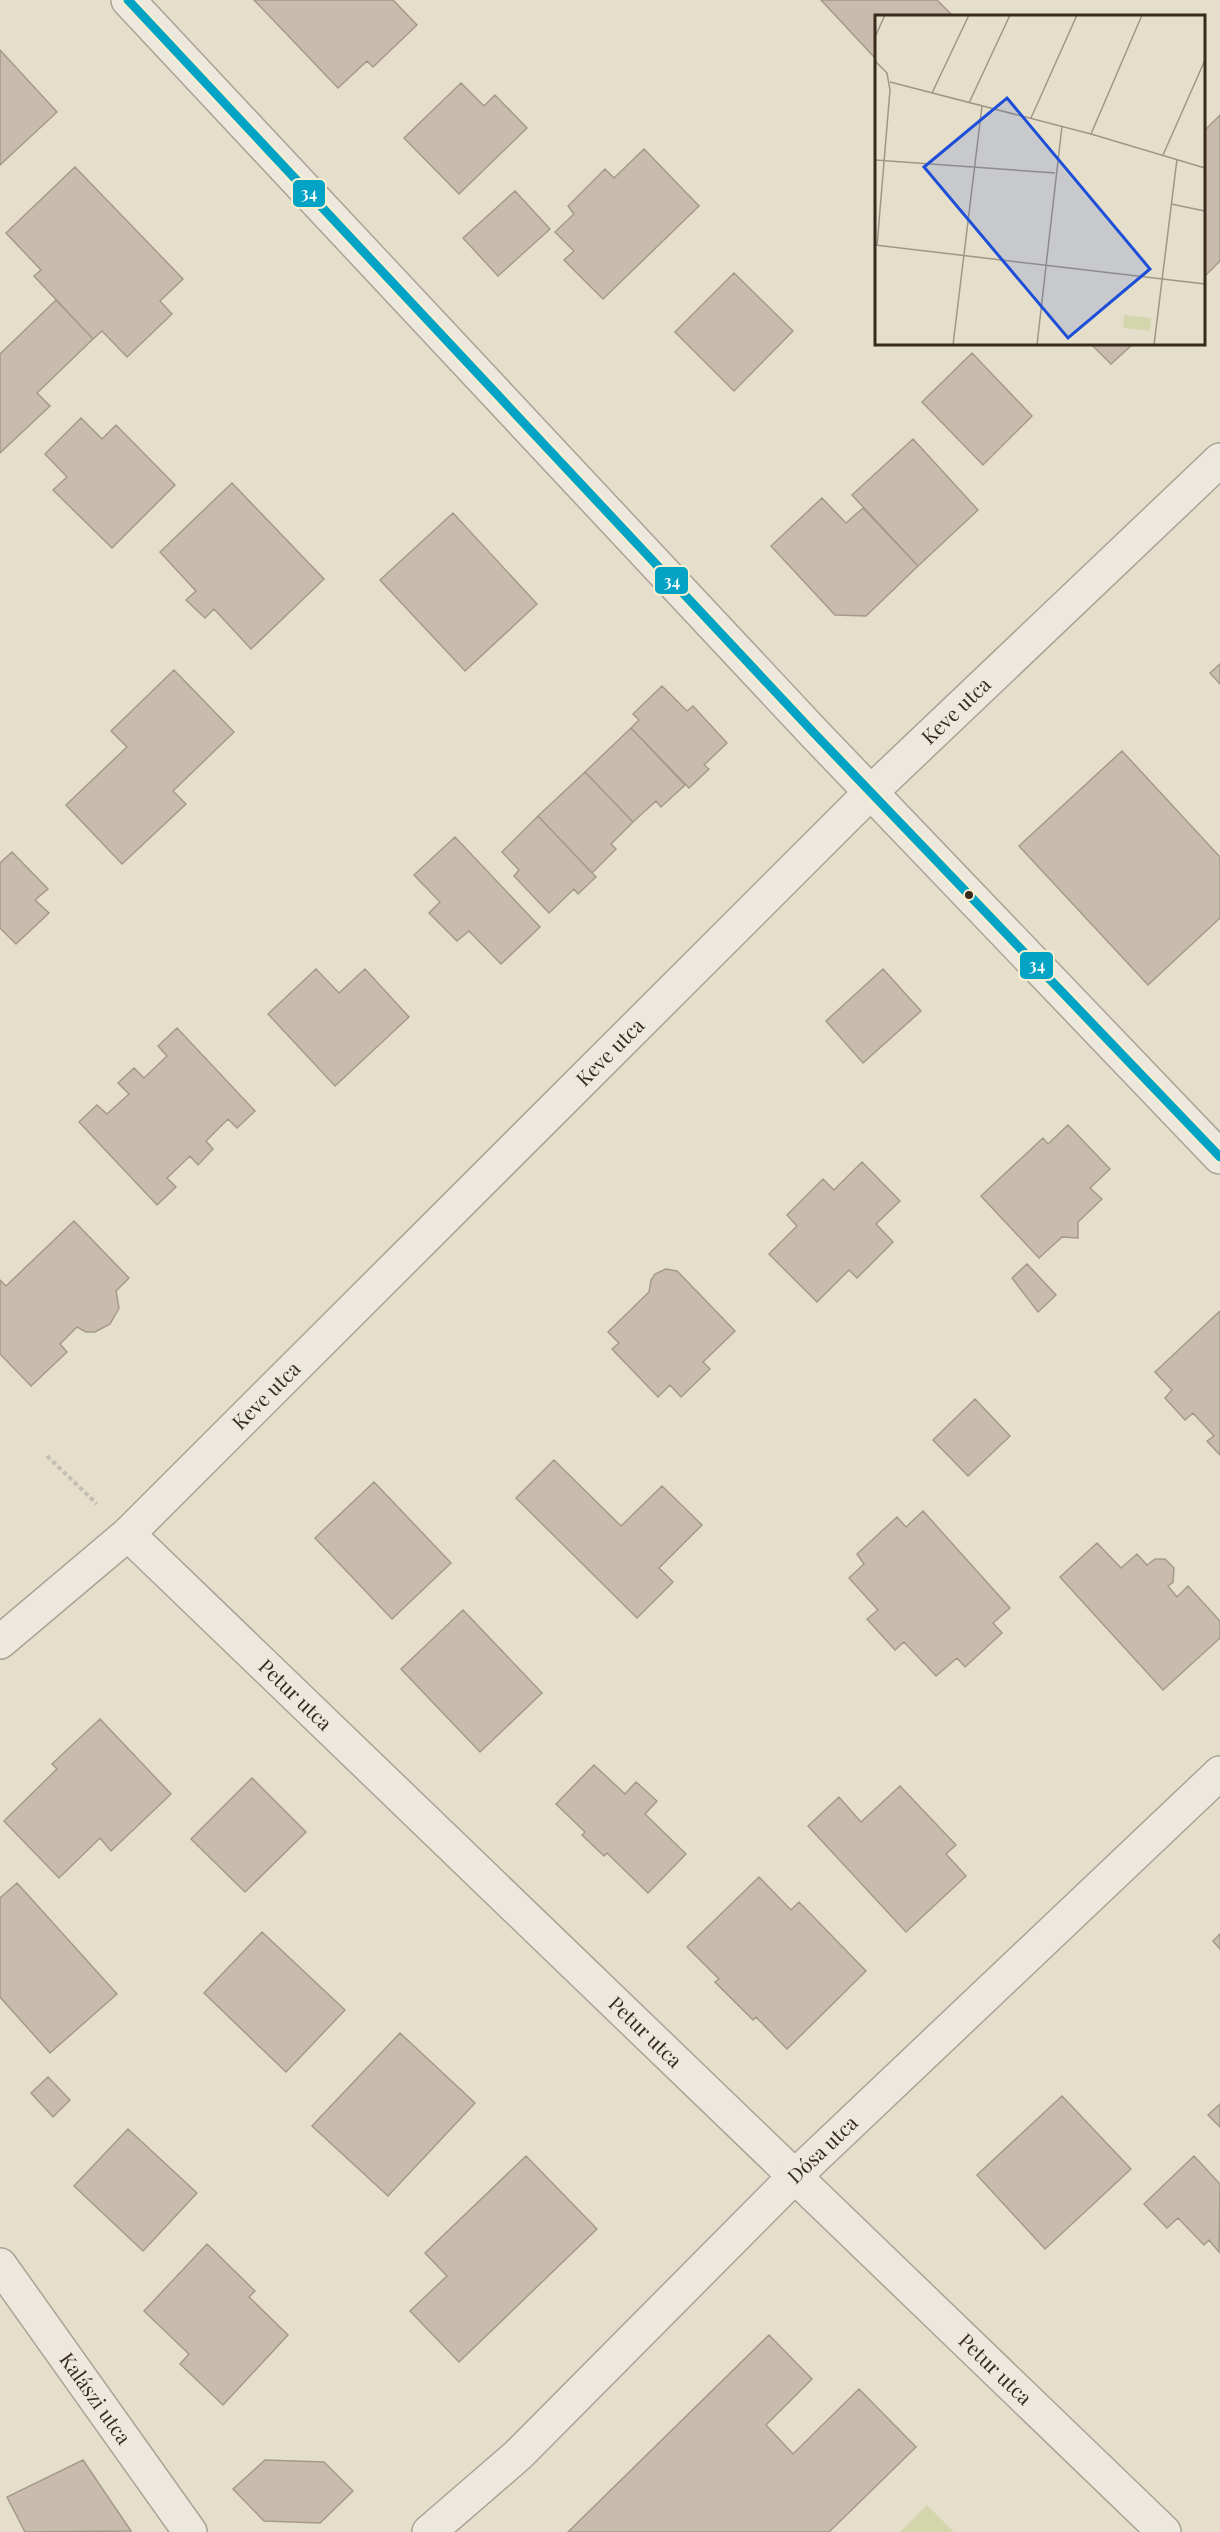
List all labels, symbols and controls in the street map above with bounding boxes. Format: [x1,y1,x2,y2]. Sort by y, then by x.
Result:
inset map [875,15,1205,345]
line badge: 34 [292,179,326,208]
text: 34 [301,182,317,203]
line badge: 34 [654,566,689,595]
text: 34 [664,570,680,591]
street label: Keve utca [915,670,996,749]
unlabelled marker [963,889,975,901]
line badge: 34 [1019,951,1054,980]
text: 34 [1029,954,1045,975]
street label: Keve utca [569,1011,649,1091]
street label: Keve utca [225,1355,305,1435]
street label: Petur utca [254,1652,339,1736]
street label: Petur utca [604,1989,689,2073]
street label: Dósa utca [781,2109,863,2189]
street label: Petur utca [954,2327,1039,2410]
street label: Kalászi utca [54,2347,138,2449]

